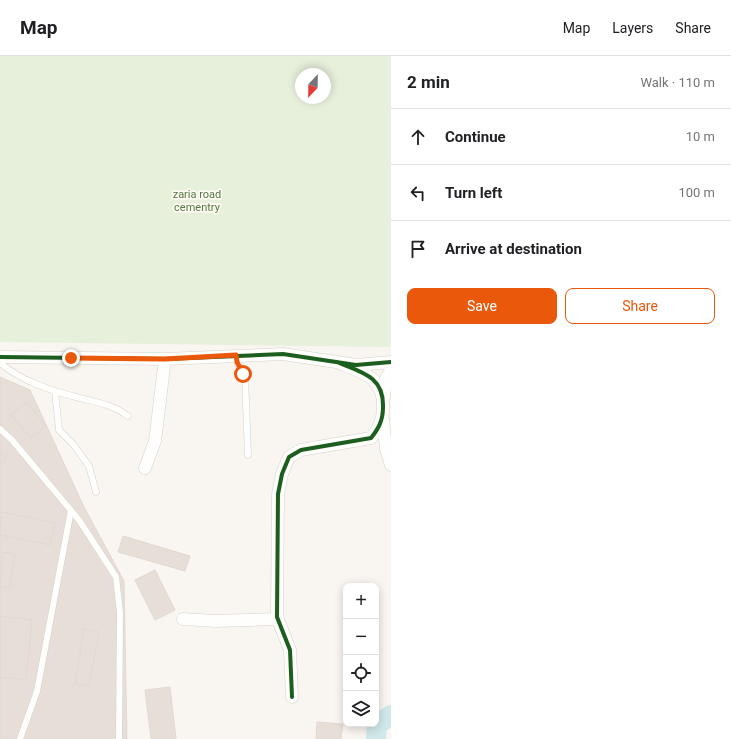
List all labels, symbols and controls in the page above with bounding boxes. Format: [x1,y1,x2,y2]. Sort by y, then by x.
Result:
text: Map [20,16,58,39]
text: Map [563,20,590,36]
text: Layers [612,20,653,36]
text: Share [675,20,711,36]
north arrow [295,68,331,104]
text: 2 min [407,72,450,92]
text: Walk · 110 m [640,75,715,90]
icon: ahead [407,126,429,148]
text: Continue [445,128,506,146]
text: 10 m [686,129,715,144]
icon: left [407,182,429,204]
text: Turn left [445,184,502,202]
text: 100 m [678,185,715,200]
park label: zaria road cementry [173,188,221,214]
icon: arrive [407,238,429,260]
text: Arrive at destination [445,240,582,258]
button: Save [407,288,557,324]
button: Share [565,288,715,324]
route end [62,349,80,367]
route start [234,365,252,383]
map controls [343,583,379,727]
button: + [343,583,379,619]
button: − [343,619,379,655]
button: locate [343,655,379,691]
button: layers [343,691,379,727]

